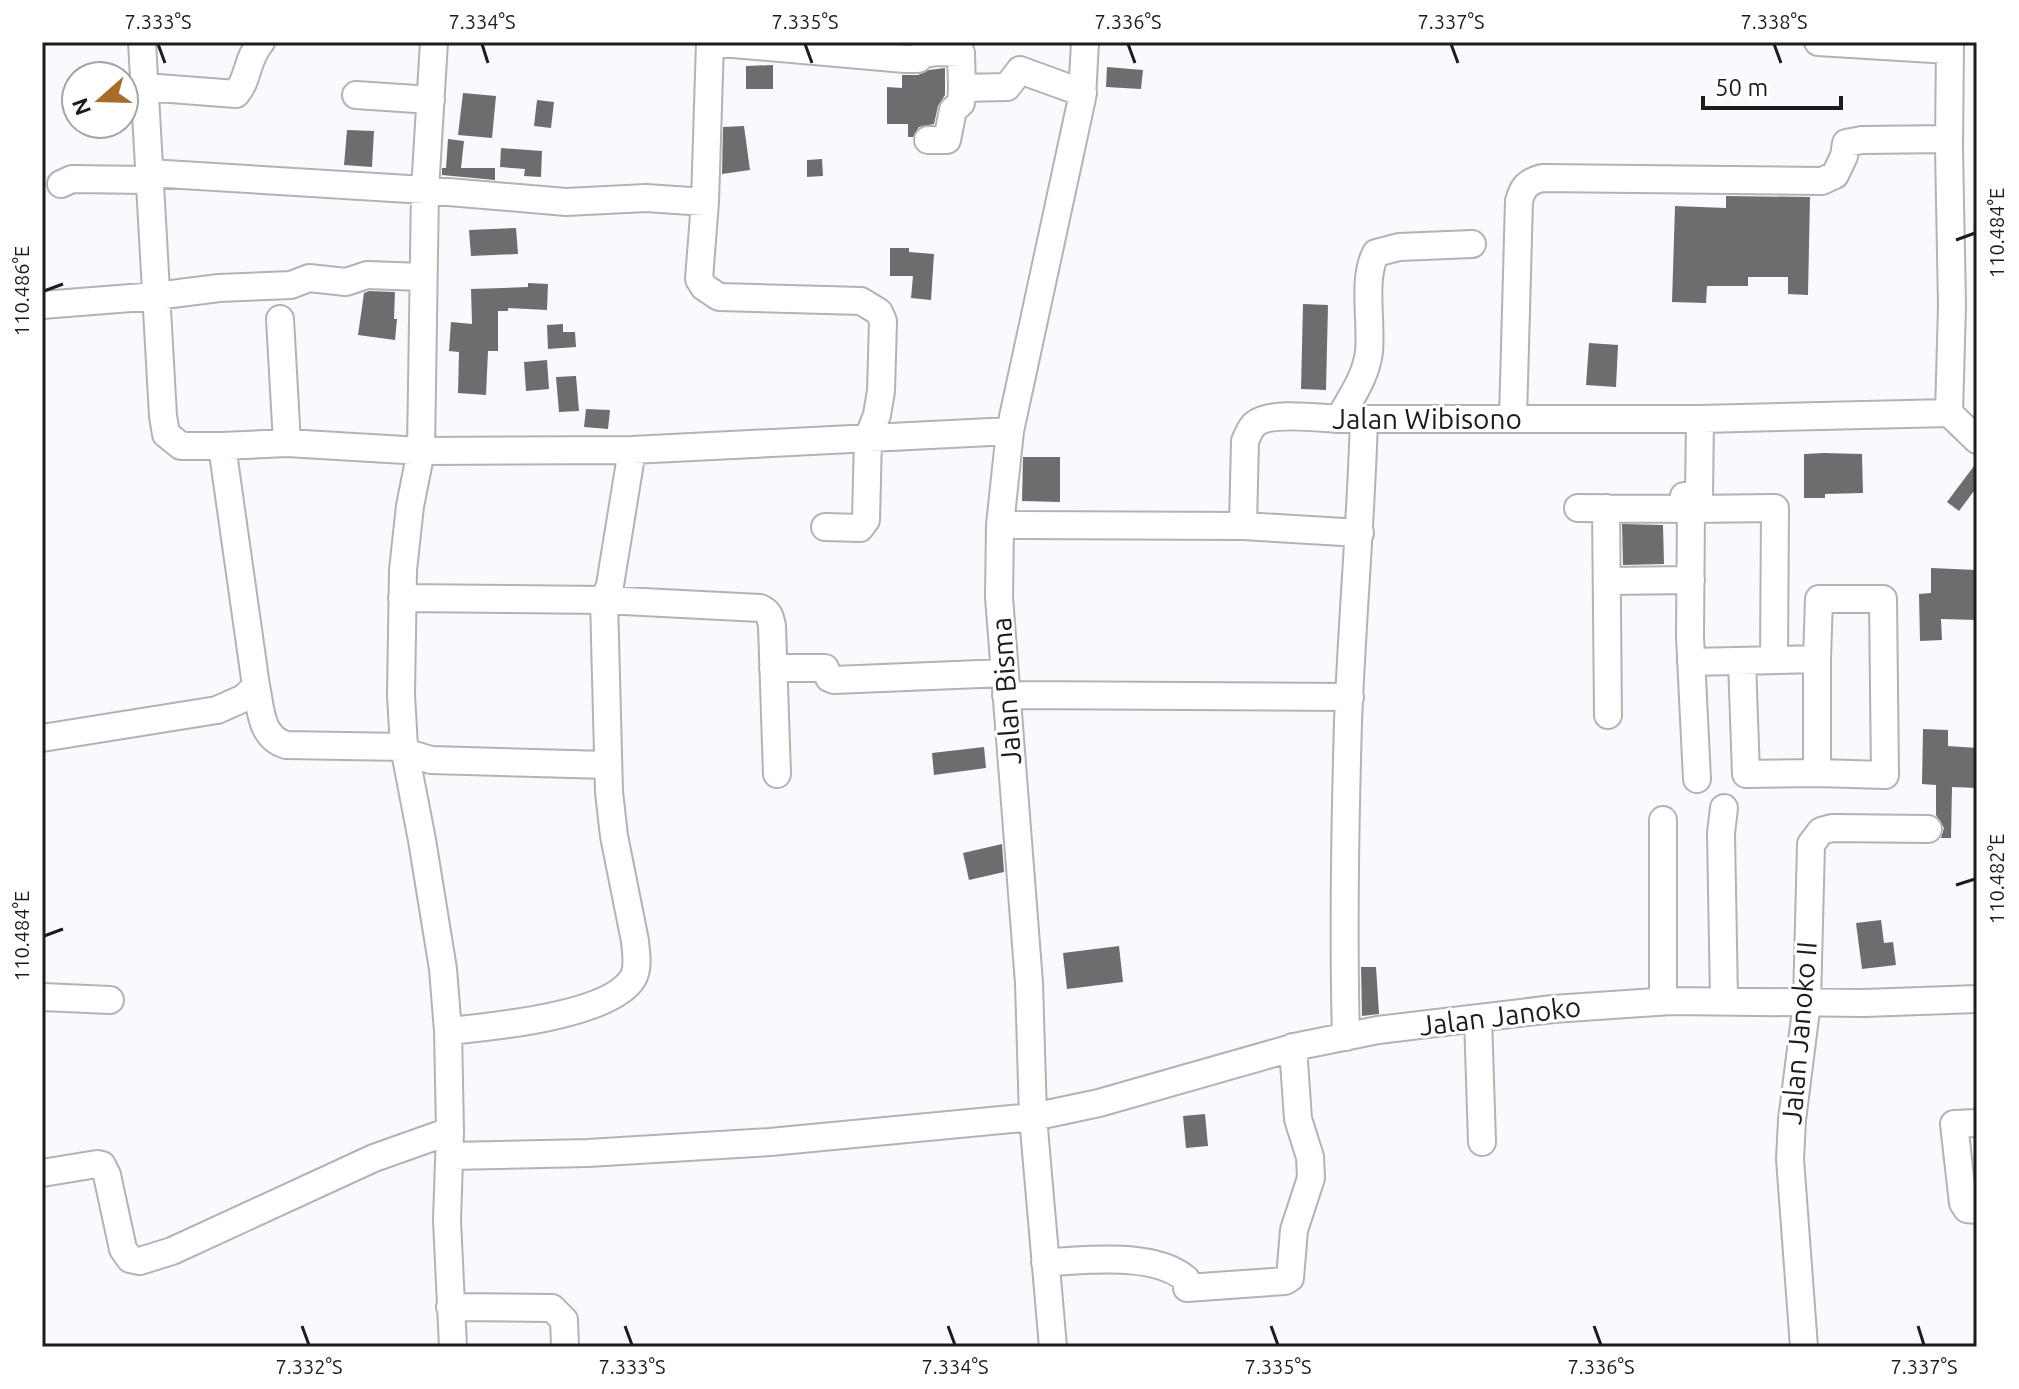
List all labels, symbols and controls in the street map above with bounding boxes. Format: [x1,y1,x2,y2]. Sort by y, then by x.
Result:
text: 7.333°S [125,10,191,33]
text: 7.334°S [449,10,515,33]
text: 7.335°S [772,10,838,33]
text: 7.336°S [1095,10,1161,33]
text: 7.337°S [1418,10,1484,33]
text: 7.338°S [1741,10,1807,33]
north arrow [60,60,140,140]
scale bar [1703,60,1841,110]
text: 50 m [1715,74,1768,101]
text: N [66,95,95,119]
text: 110.484°E [1985,188,2008,278]
text: 110.486°E [10,246,33,336]
street label: Jalan Wibisono [1332,403,1522,434]
street label: Jalan Bisma [985,616,1026,766]
text: 110.482°E [1985,834,2008,924]
text: 110.484°E [10,891,33,981]
street label: Jalan Janoko II [1775,940,1822,1126]
street label: Jalan Janoko [1417,990,1583,1041]
text: 7.332°S [276,1355,342,1378]
text: 7.333°S [599,1355,665,1378]
text: 7.334°S [922,1355,988,1378]
text: 7.335°S [1245,1355,1311,1378]
text: 7.336°S [1568,1355,1634,1378]
text: 7.337°S [1891,1355,1957,1378]

